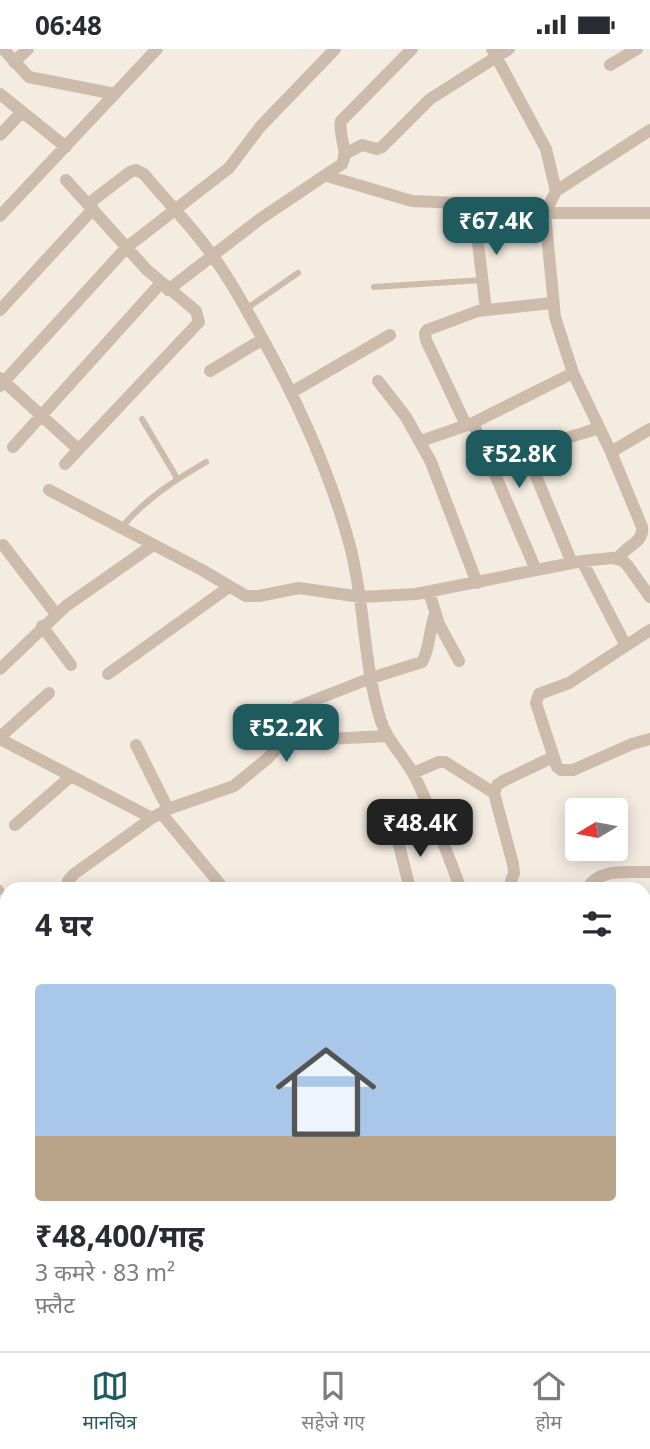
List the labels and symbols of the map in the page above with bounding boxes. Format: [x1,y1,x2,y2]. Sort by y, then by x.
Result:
pin: ₹67.4K [439,197,553,257]
pin: ₹52.8K [462,431,576,490]
pin: ₹52.2K [229,705,343,764]
north arrow [565,798,628,861]
pin: ₹48.4K [363,799,477,859]

